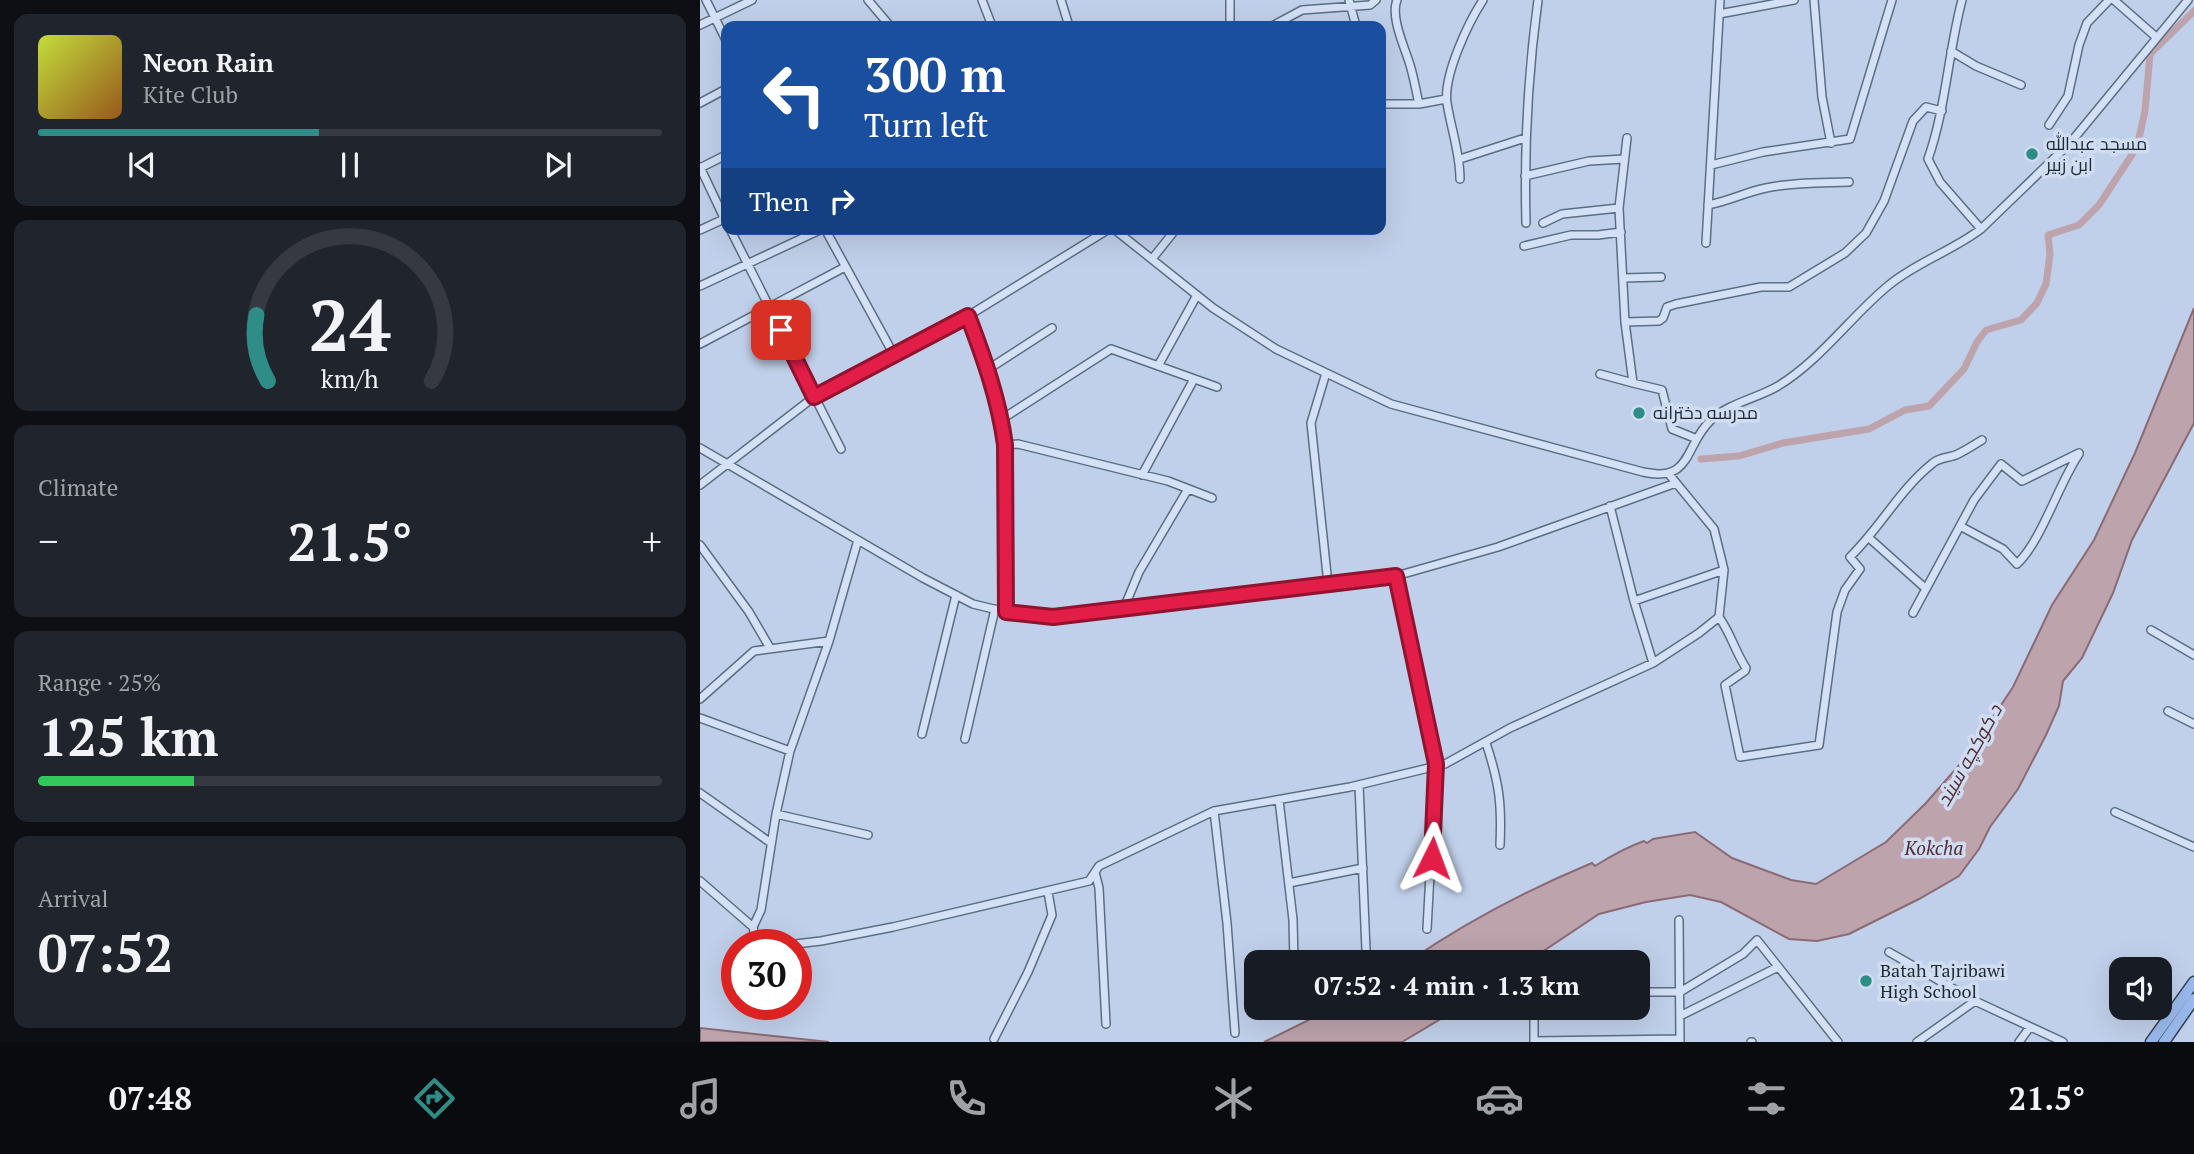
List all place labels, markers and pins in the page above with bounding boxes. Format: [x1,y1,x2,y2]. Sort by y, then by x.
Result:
place label: مسجد عبدالله ابن زبیر [2045,131,2147,176]
marker: مسجد عبدالله ابن زبیر [2024,146,2040,162]
pin [751,300,811,360]
place label: مدرسه دخترانه [1653,400,1758,424]
marker: مدرسه دخترانه [1631,405,1647,421]
place label: Batah Tajribawi High School [1880,958,2006,1003]
marker: Batah Tajribawi High School [1858,973,1874,989]

